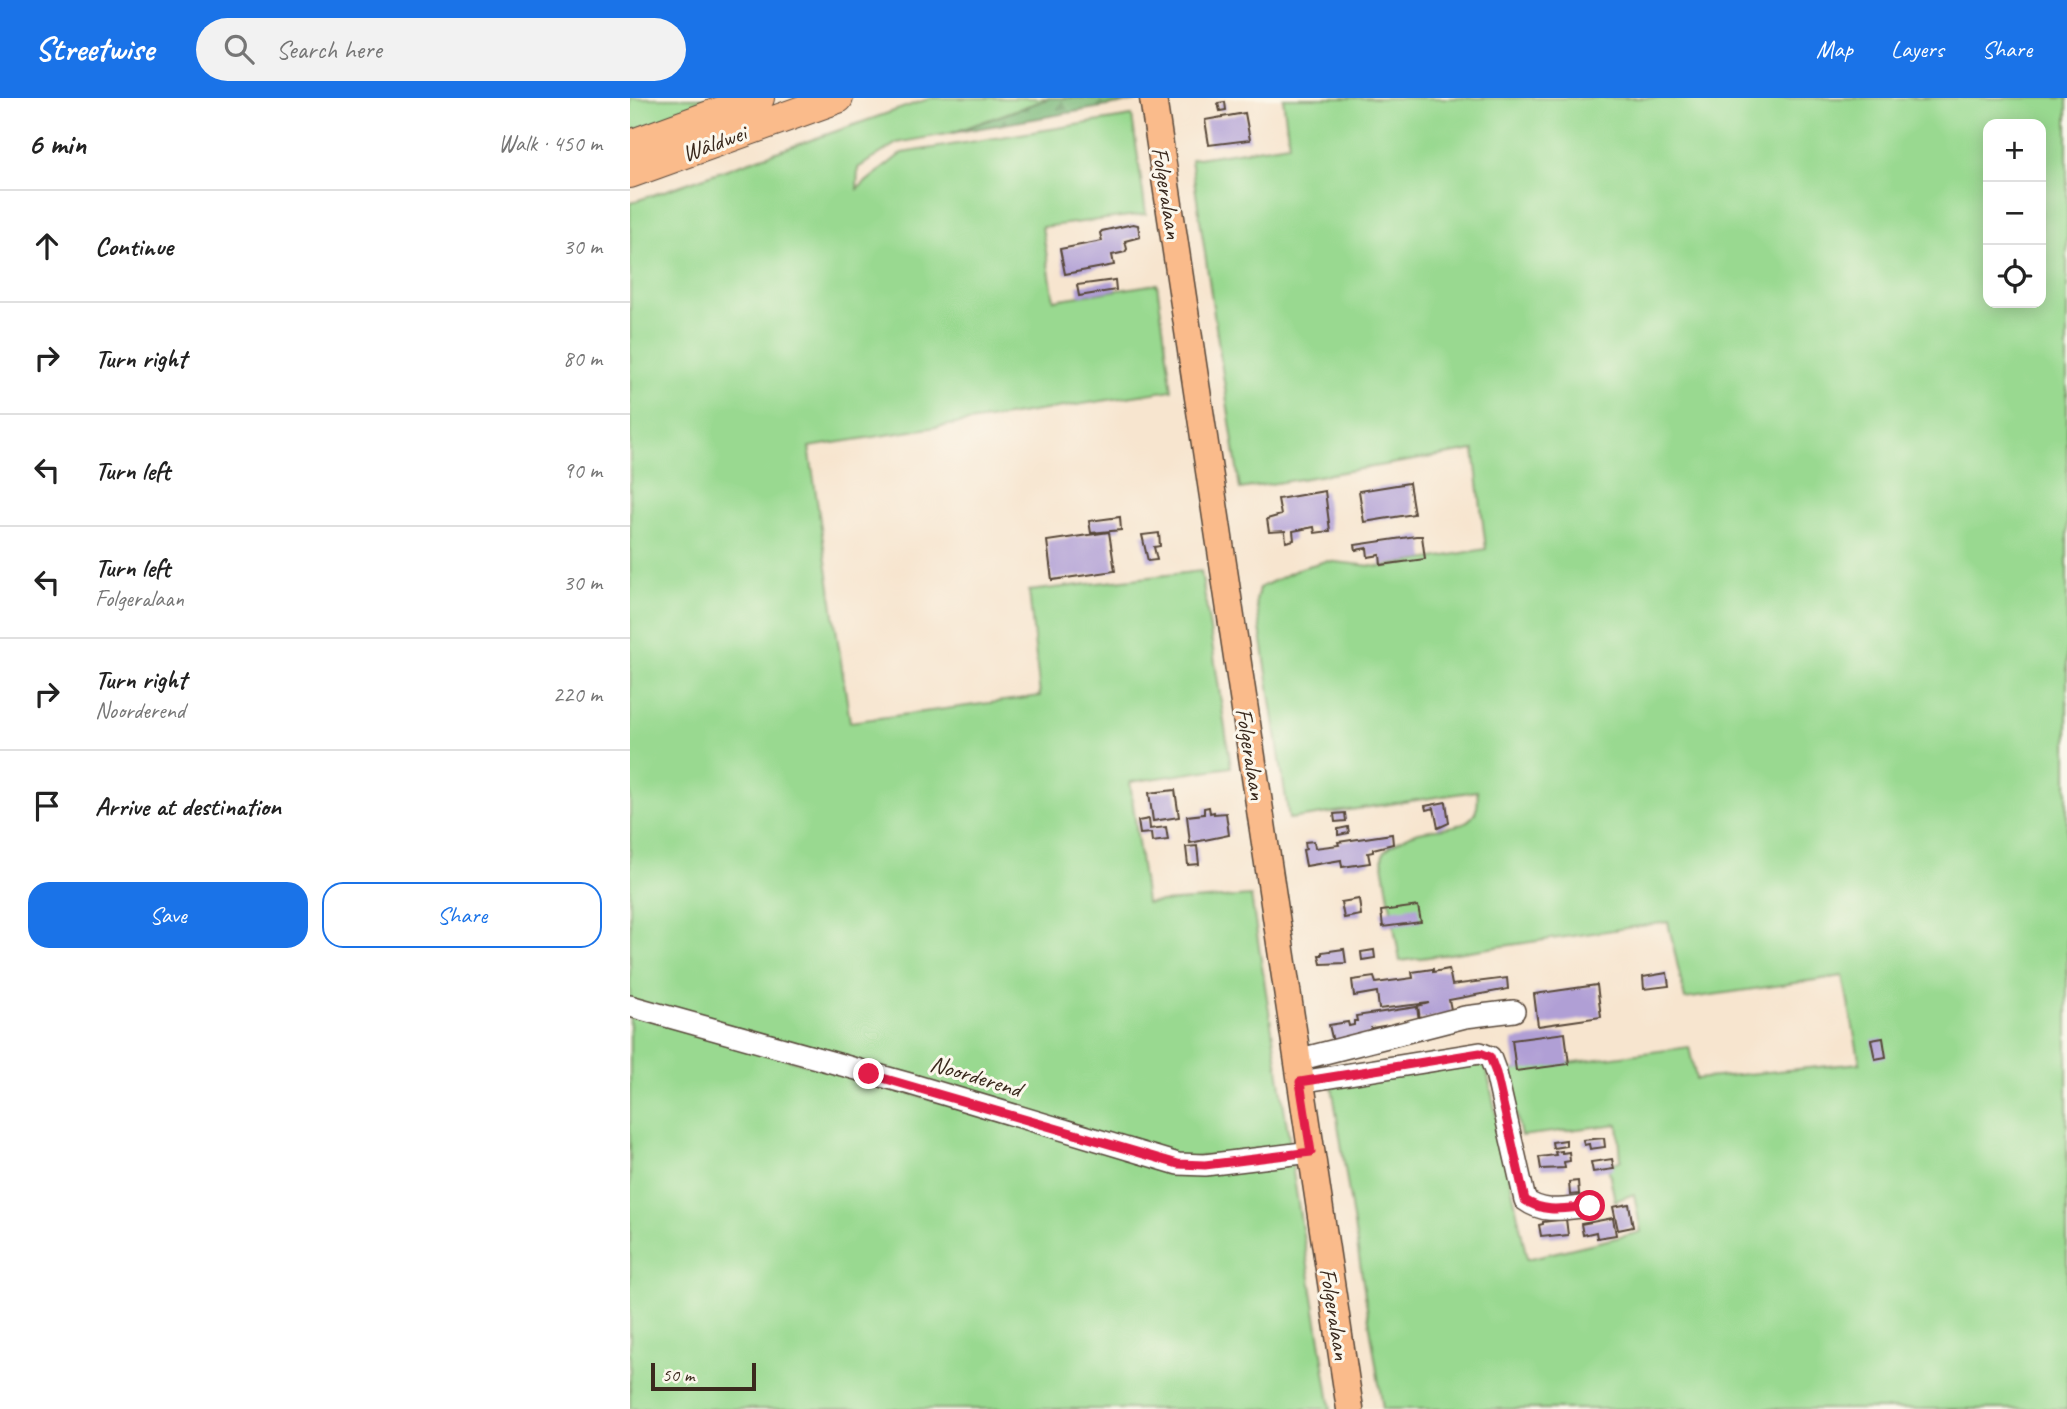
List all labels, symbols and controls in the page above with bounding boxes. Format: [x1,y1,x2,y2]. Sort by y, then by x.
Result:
search box [196,18,686,81]
text: Streetwise [35,28,154,70]
icon: search [220,30,258,68]
text: Search here [276,33,382,66]
text: Map [1816,34,1853,64]
text: Layers [1891,34,1944,64]
text: Share [1982,34,2032,64]
street label: Wâldwei [678,117,752,168]
map controls [1983,119,2046,308]
button: + [1983,119,2046,182]
text: 6 min [28,125,86,163]
text: Walk · 450 m [498,129,602,158]
street label: Folgeralaan [1145,145,1189,241]
button: − [1983,182,2046,245]
icon: ahead [28,227,66,265]
text: Continue [95,230,173,263]
text: 30 m [563,232,602,261]
button: locate [1983,245,2046,308]
icon: right [28,339,66,377]
text: Turn right [95,342,186,375]
text: 80 m [563,344,602,373]
icon: left [28,451,66,489]
text: Turn left [95,454,170,487]
text: 90 m [563,456,602,485]
text: Turn left [95,551,170,584]
icon: left [28,563,66,601]
text: 30 m [563,568,602,597]
text: Folgeralaan [95,584,184,613]
text: Turn right [95,663,186,696]
icon: right [28,675,66,713]
text: 220 m [553,680,602,709]
text: Noorderend [95,696,185,725]
street label: Folgeralaan [1229,706,1273,802]
icon: arrive [28,787,66,825]
text: Arrive at destination [95,790,281,823]
button: Save [28,882,308,948]
button: Share [322,882,602,948]
street label: Noorderend [927,1048,1029,1105]
route end [853,1058,884,1089]
route start [1574,1190,1605,1221]
street label: Folgeralaan [1313,1266,1357,1362]
scale bar [651,1360,756,1392]
text: 50 m [662,1363,694,1387]

